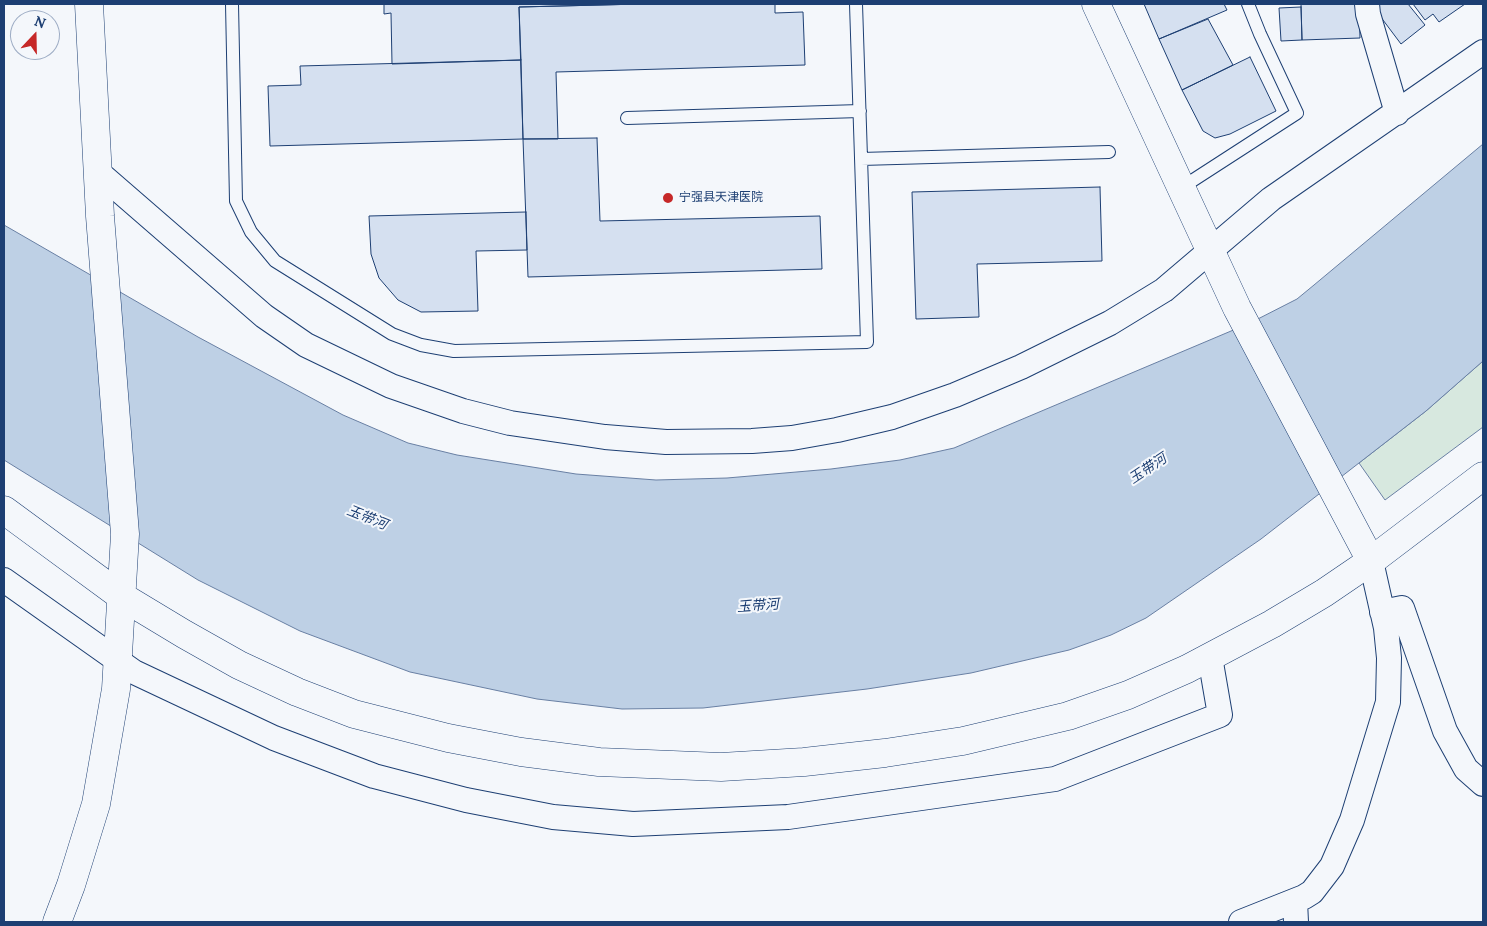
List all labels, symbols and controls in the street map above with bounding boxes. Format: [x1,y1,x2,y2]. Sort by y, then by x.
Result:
north arrow [10,10,60,60]
text: N [32,12,48,32]
marker: 宁强县天津医院 [661,191,675,205]
place label: 宁强县天津医院 [679,191,763,205]
water label: 玉带河 [1126,450,1170,488]
water label: 玉带河 [344,502,390,534]
water label: 玉带河 [736,596,780,616]

